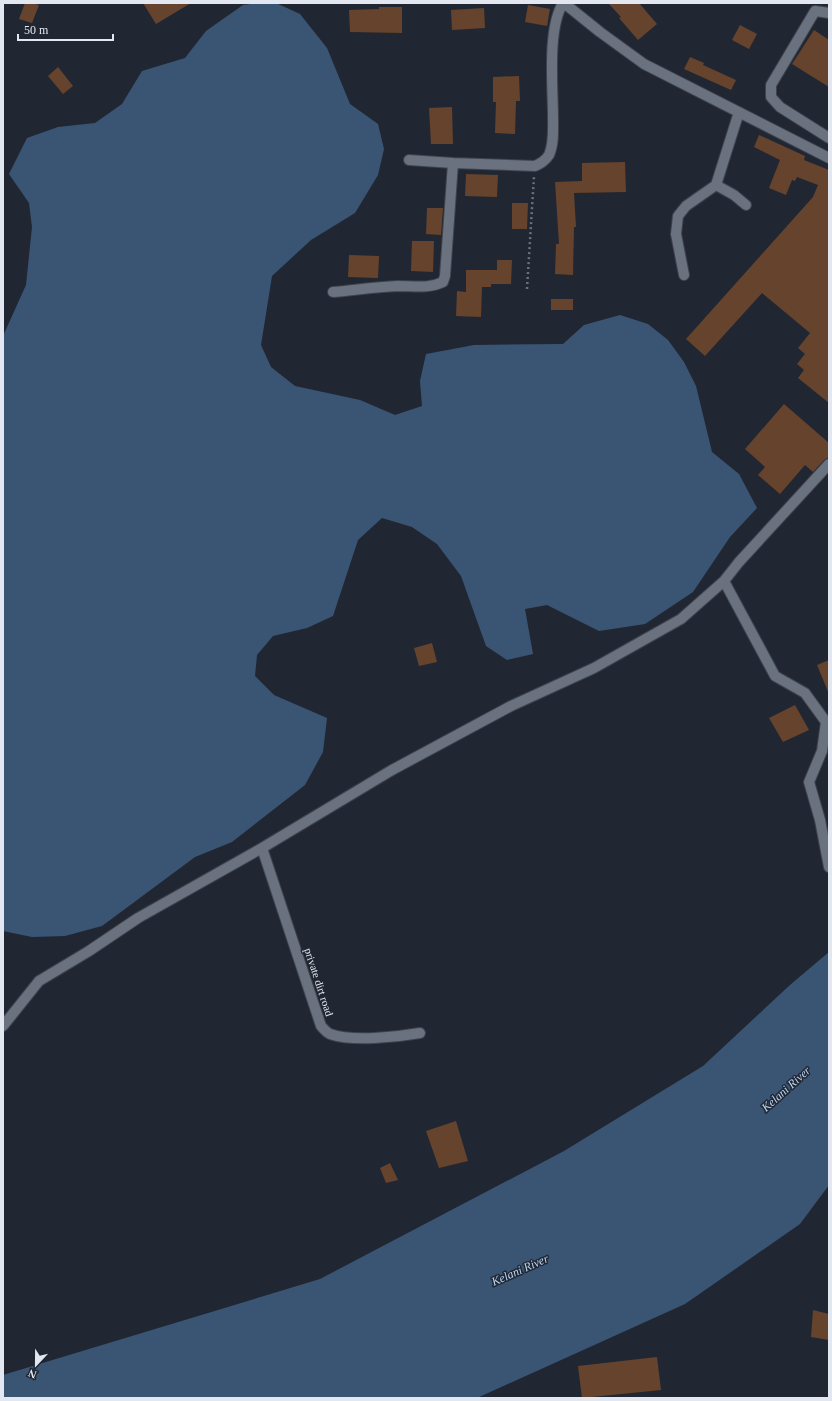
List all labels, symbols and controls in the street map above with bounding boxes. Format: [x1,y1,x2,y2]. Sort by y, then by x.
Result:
scale bar [18,16,113,42]
text: 50 m [24,23,49,37]
street label: private dirt road [302,946,336,1018]
water label: Kelani River [758,1063,814,1115]
water label: Kelani River [488,1251,551,1289]
north arrow [16,1345,56,1385]
text: N [26,1367,38,1381]

